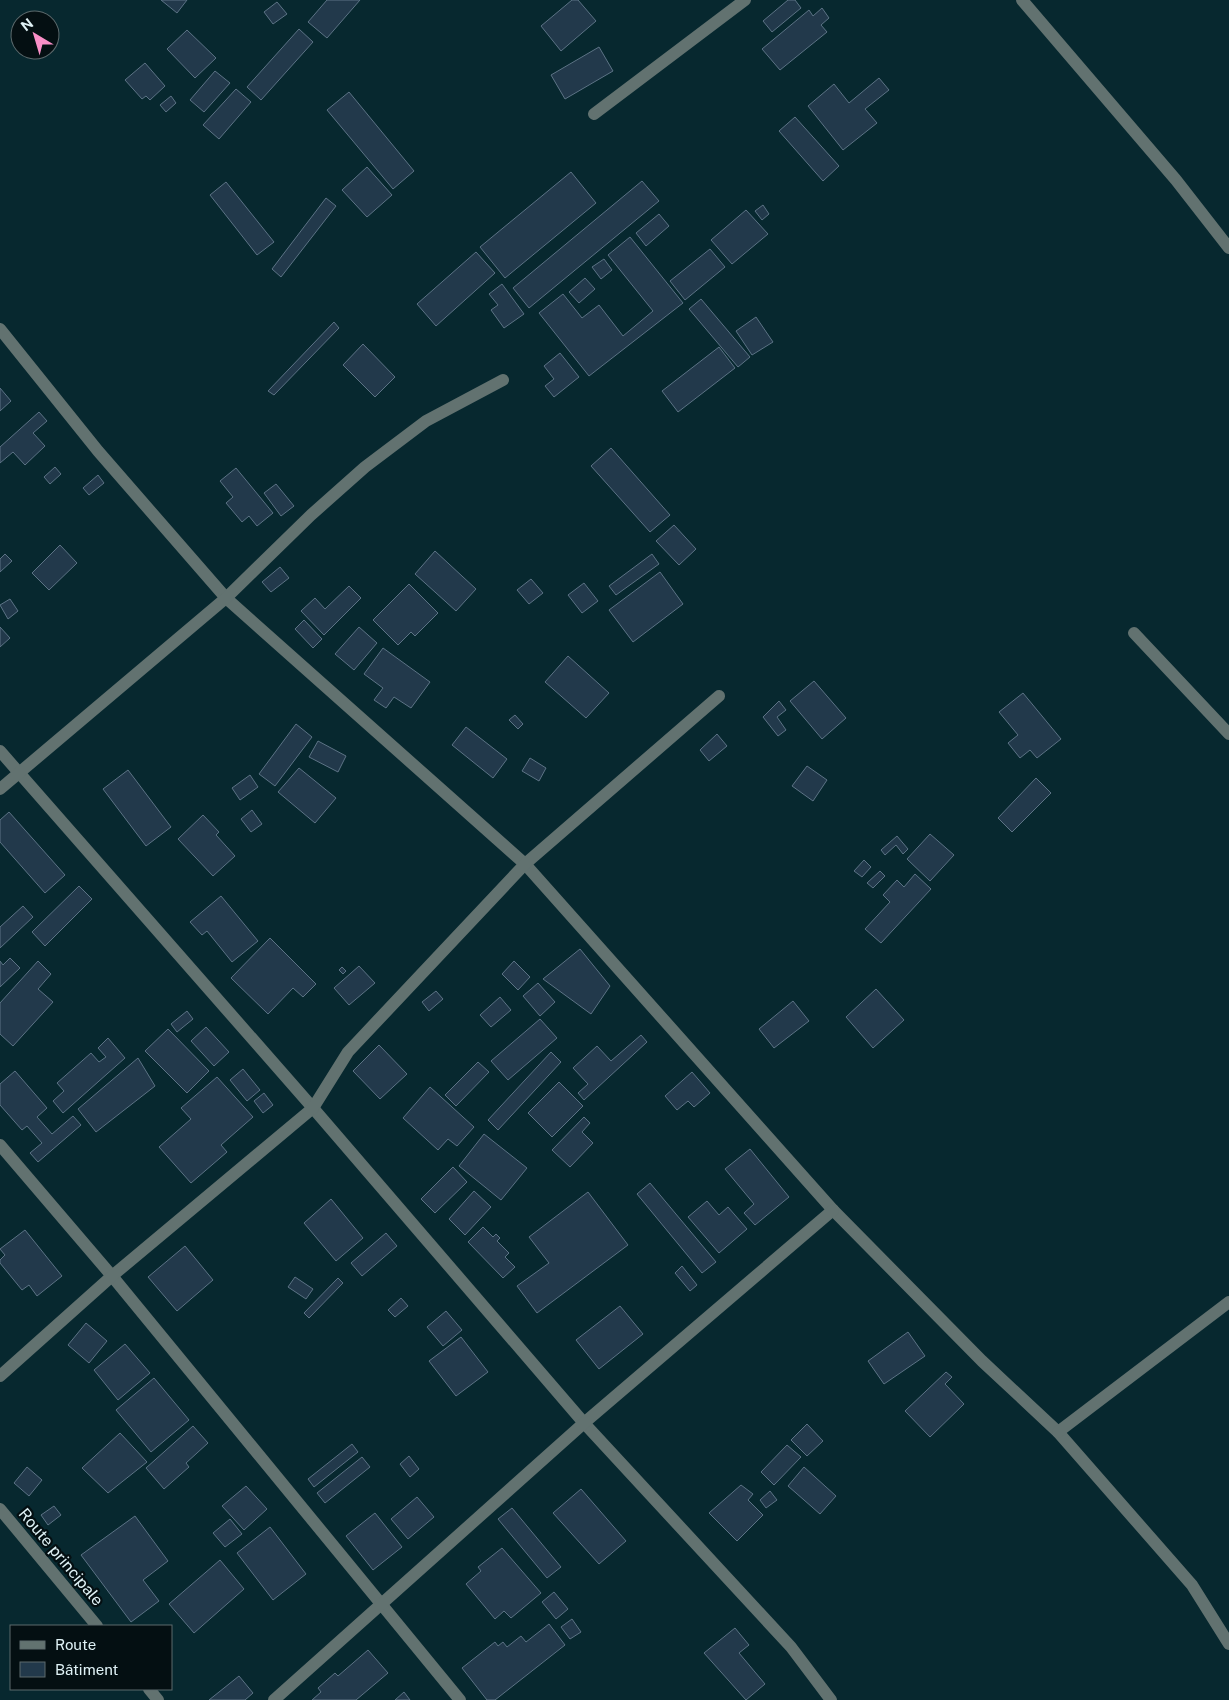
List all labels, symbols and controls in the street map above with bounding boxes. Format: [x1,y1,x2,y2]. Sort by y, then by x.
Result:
north arrow [10,10,60,60]
text: N [18,15,36,34]
street label: Route principale [15,1504,107,1610]
legend [10,1625,172,1690]
text: Route [55,1636,96,1653]
text: Bâtiment [55,1661,118,1678]

